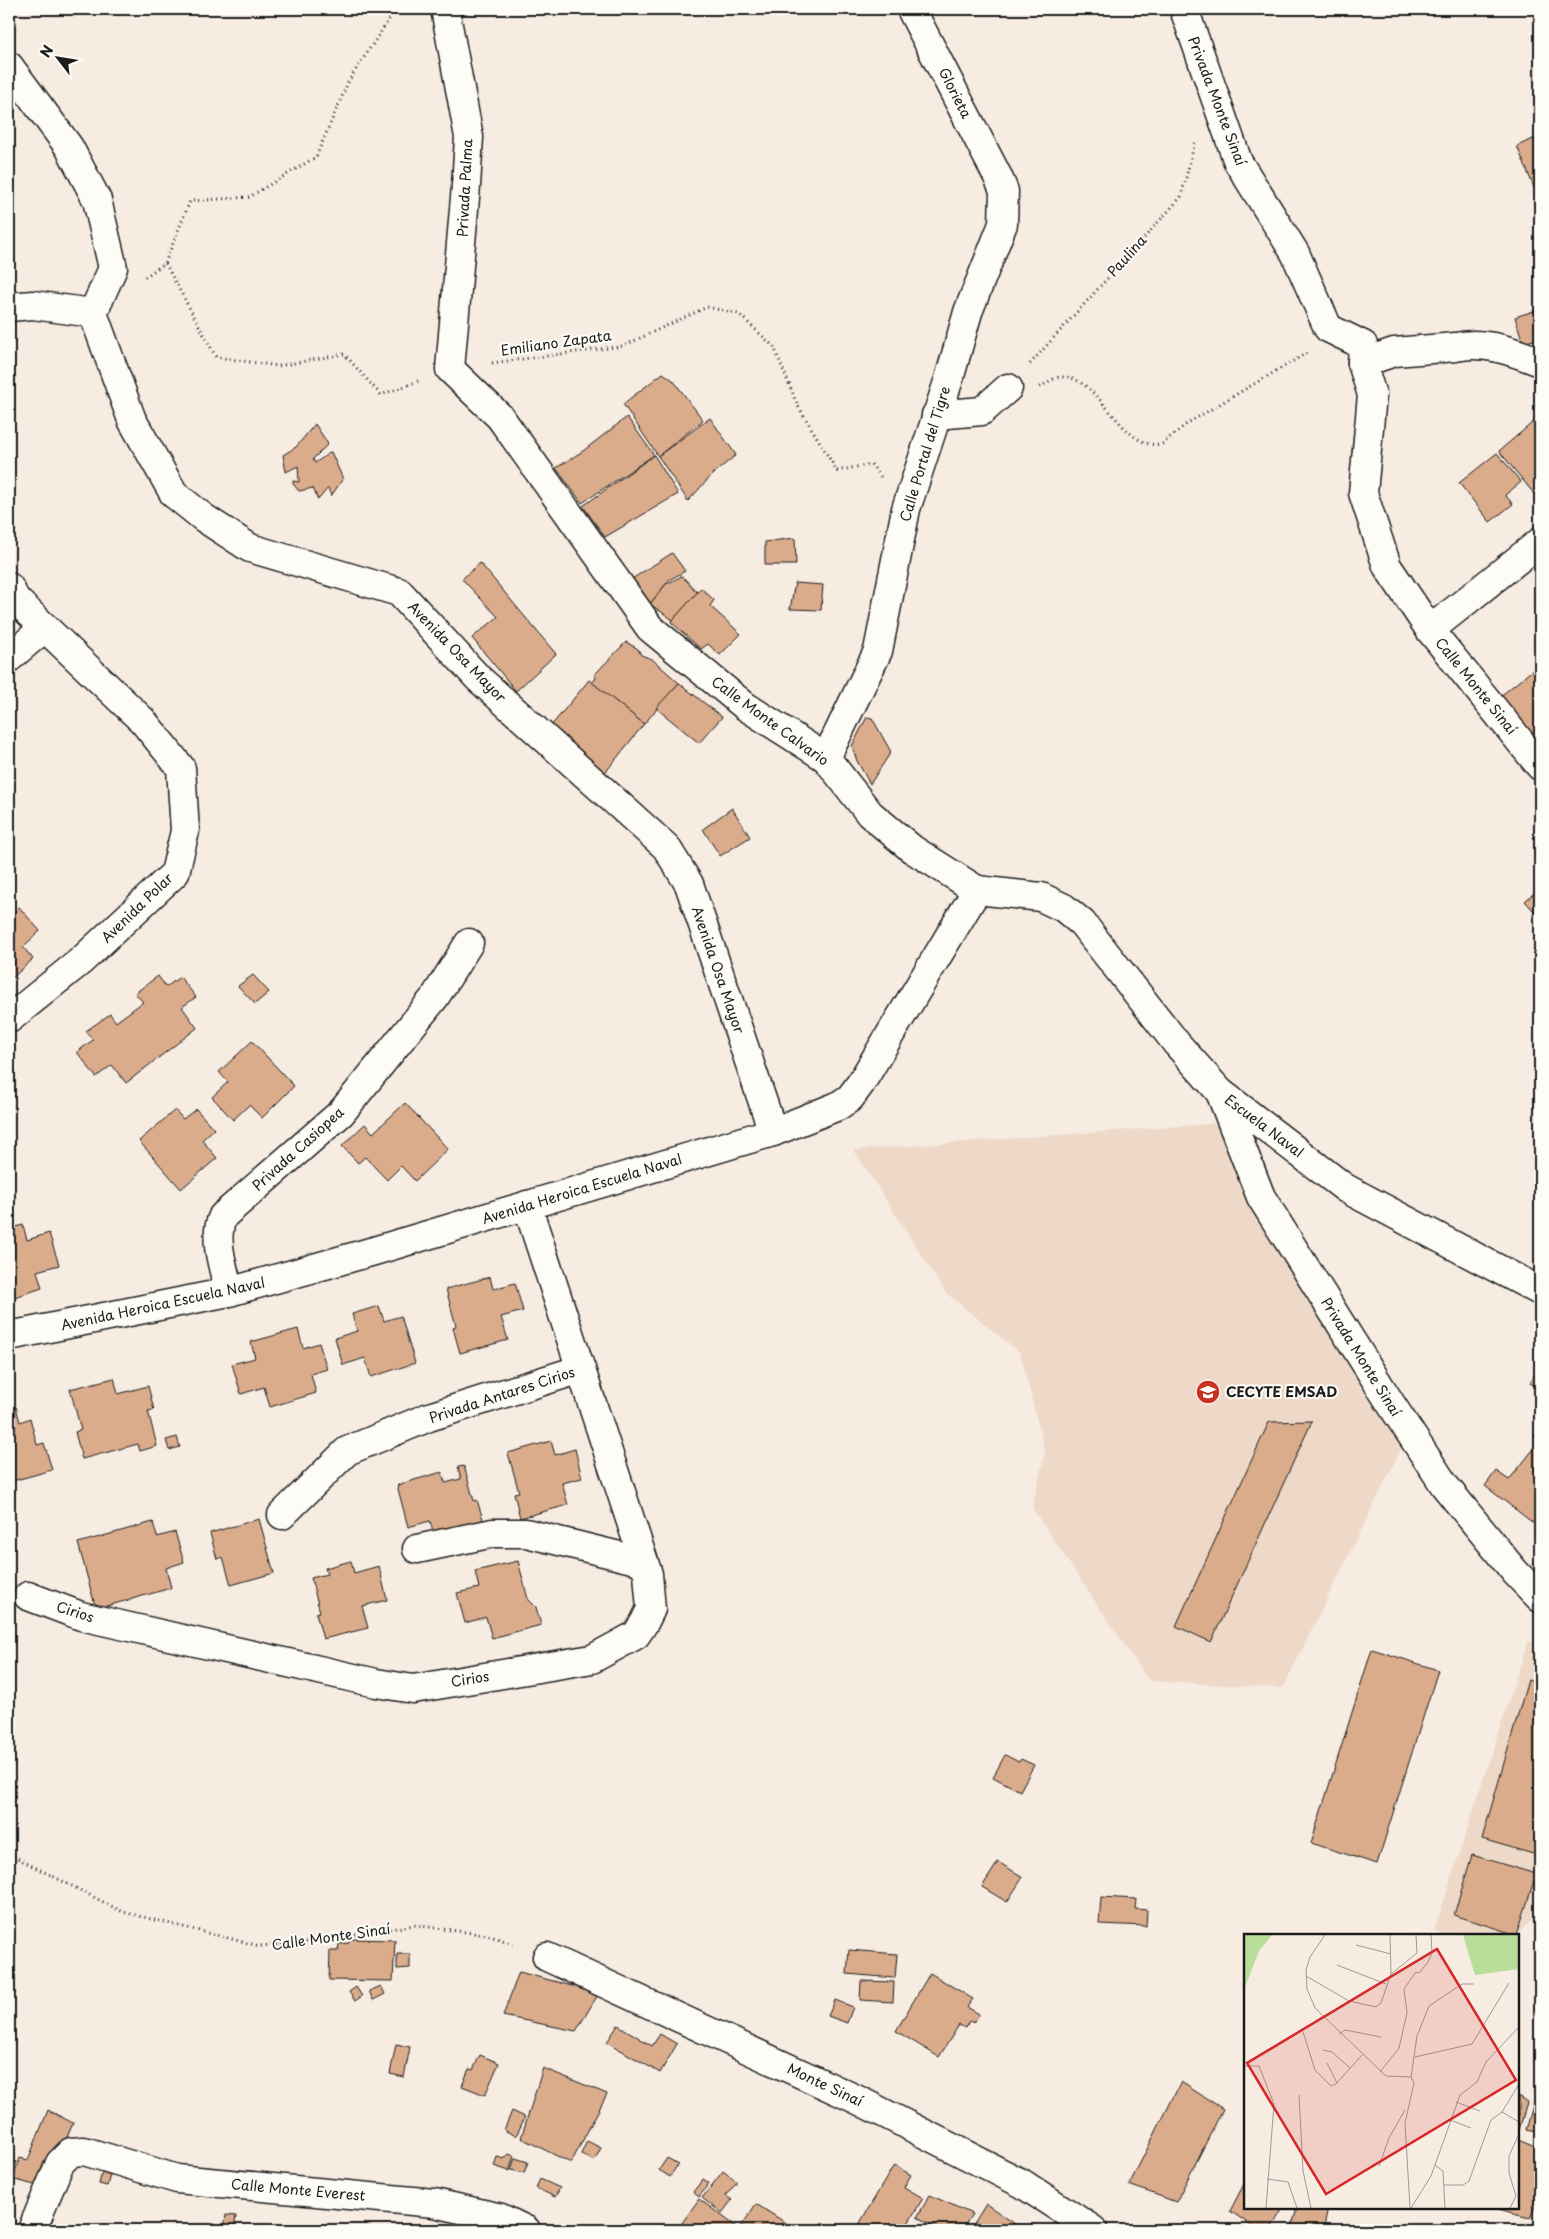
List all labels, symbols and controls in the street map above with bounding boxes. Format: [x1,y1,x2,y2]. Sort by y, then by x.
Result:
north arrow [32,32,82,82]
street label: Privada Monte Sinaí [1183,33,1252,168]
text: N [35,41,58,61]
street label: Glorieta [934,64,977,122]
street label: Privada Palma [451,138,478,237]
street label: Paulina [1102,230,1151,281]
street label: Emiliano Zapata [499,324,613,361]
street label: Calle Portal del Tigre [894,383,955,524]
street label: Avenida Osa Mayor [403,596,512,707]
street label: Calle Monte Sinaí [1431,633,1522,739]
street label: Calle Monte Calvario [707,671,834,771]
street label: Avenida Polar [96,868,177,947]
street label: Avenida Osa Mayor [687,903,750,1037]
street label: Escuela Naval [1221,1089,1308,1162]
street label: Privada Casiopea [247,1101,348,1195]
street label: Avenida Heroica Escuela Naval [479,1148,684,1229]
street label: Avenida Heroica Escuela Naval [59,1272,267,1335]
street label: Privada Monte Sinaí [1316,1293,1407,1420]
street label: Privada Antares Cirios [426,1361,577,1428]
school or university icon: CECYTE EMSAD [1195,1379,1221,1405]
place label: CECYTE EMSAD [1226,1381,1337,1402]
street label: Cirios [54,1596,97,1627]
street label: Cirios [449,1665,491,1692]
street label: Calle Monte Sinaí [270,1918,392,1955]
inset map [1244,1934,1519,2209]
street label: Monte Sinaí [784,2058,867,2111]
street label: Calle Monte Everest [230,2173,367,2206]

